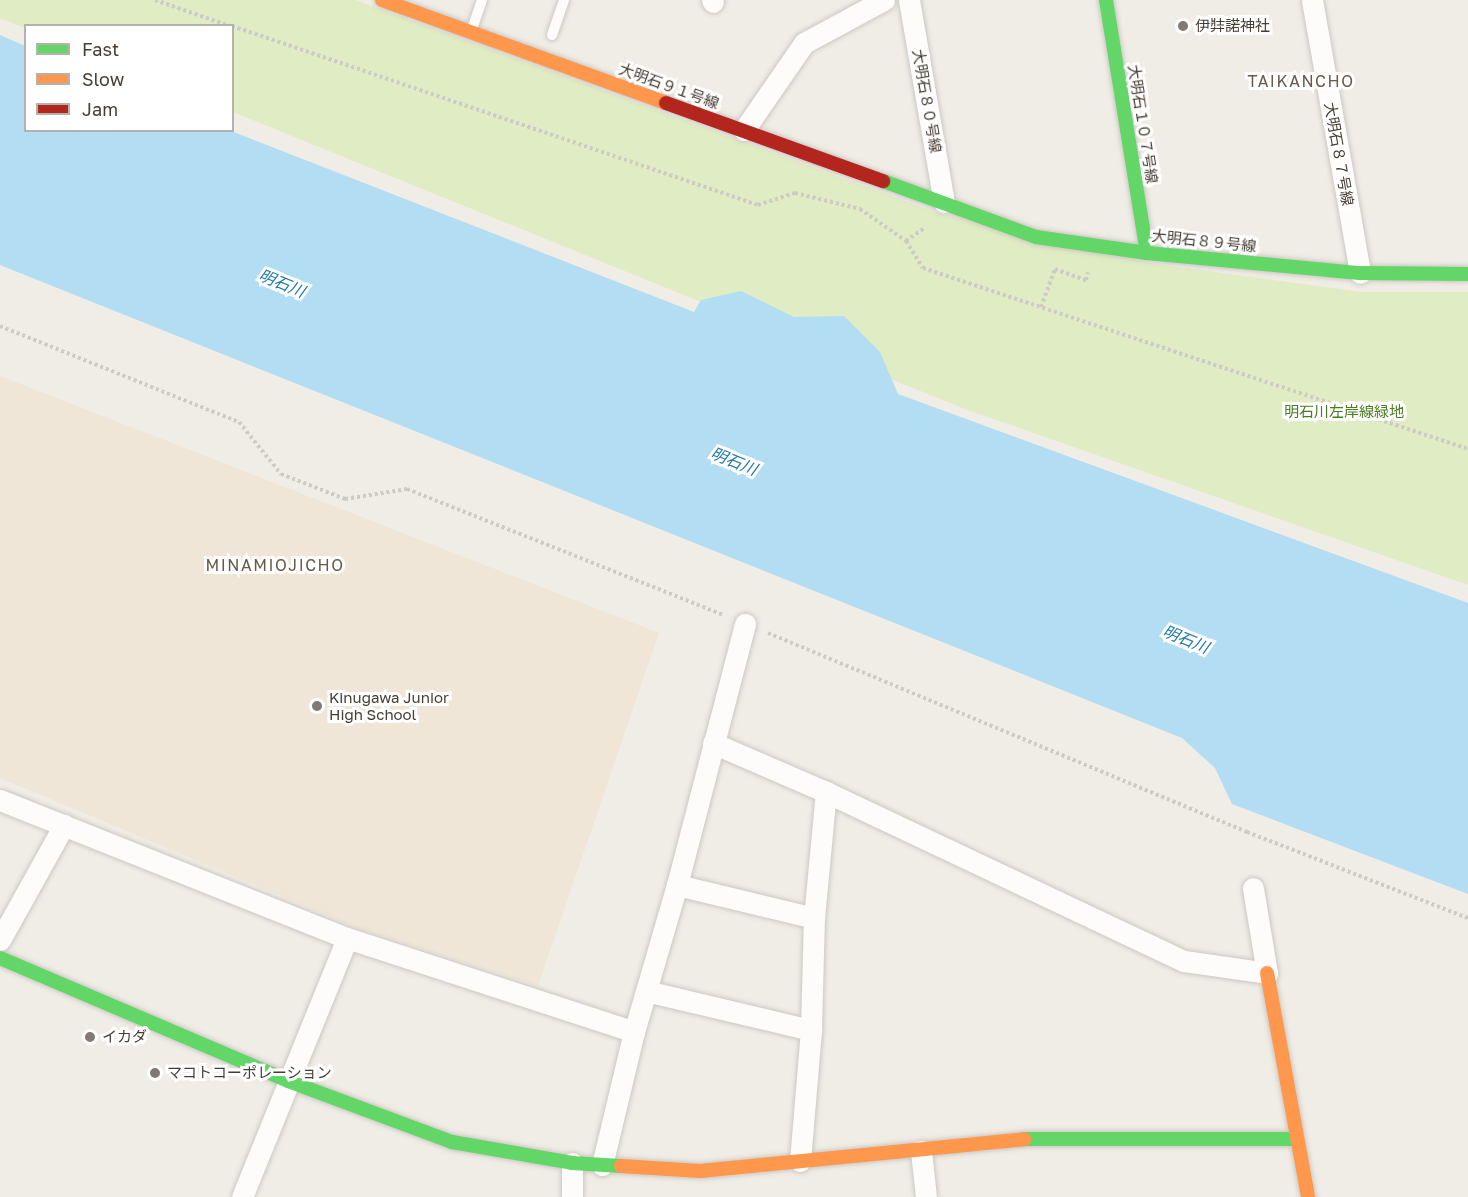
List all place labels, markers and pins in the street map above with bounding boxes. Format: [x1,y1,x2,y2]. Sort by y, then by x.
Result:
place label: 伊弉諾神社 [1195,17,1270,35]
marker: 伊弉諾神社 [1176,19,1190,33]
place label: Kinugawa Junior High School [329,688,449,723]
marker: Kinugawa Junior High School [310,699,324,713]
place label: イカダ [102,1028,147,1046]
marker: イカダ [83,1030,97,1044]
place label: マコトコーポレーション [167,1064,332,1082]
marker: マコトコーポレーション [148,1066,162,1080]

